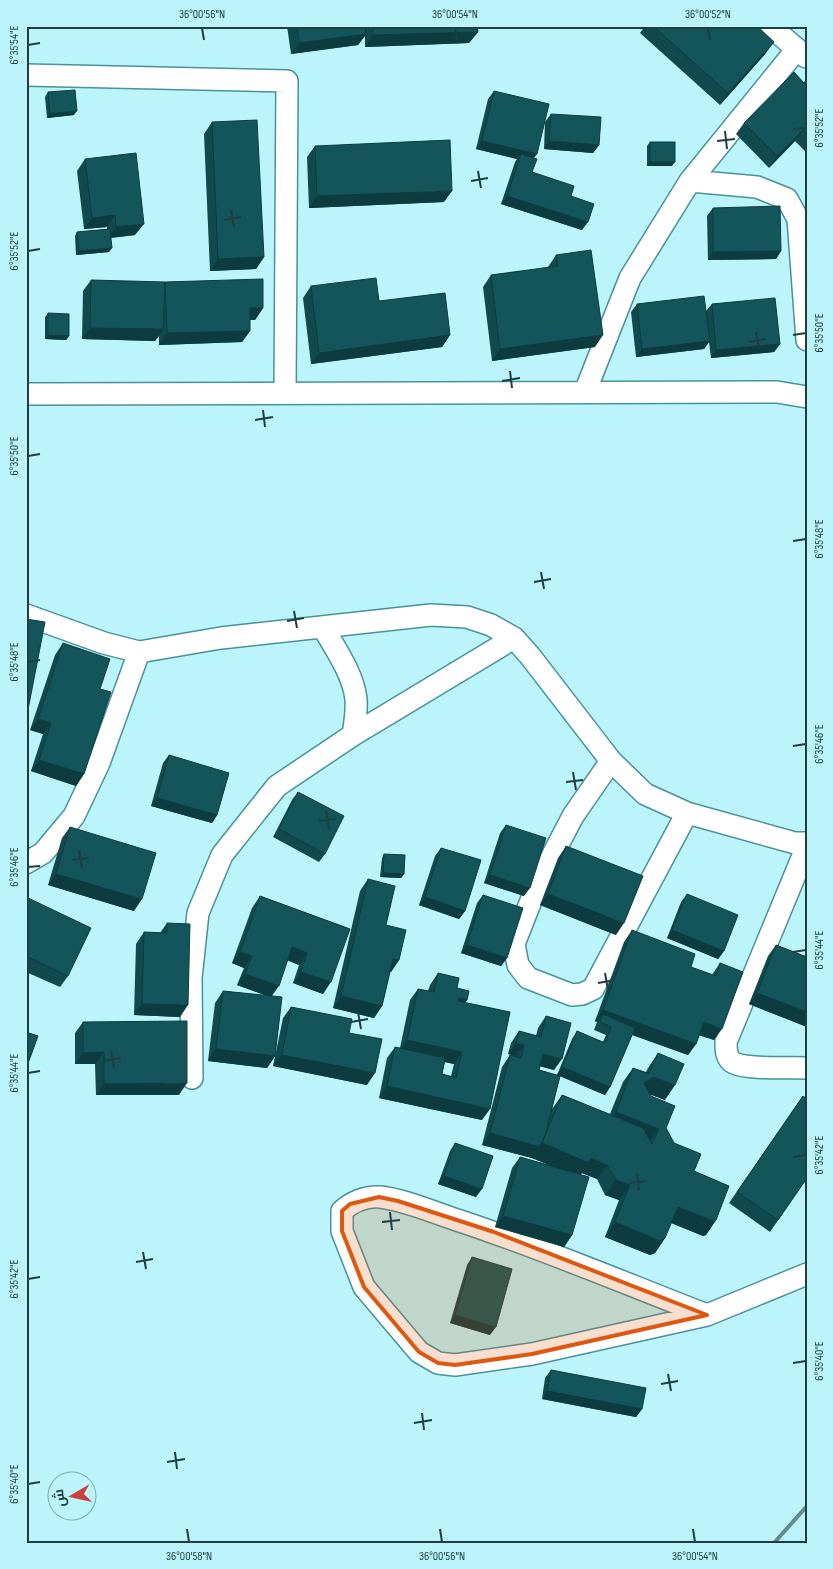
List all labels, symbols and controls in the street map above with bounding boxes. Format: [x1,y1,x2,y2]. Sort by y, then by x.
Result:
text: 36°00'56"N [179,7,225,22]
text: 36°00'54"N [432,7,478,22]
text: 36°00'52"N [685,7,731,22]
text: 6°35'54"E [7,26,22,64]
text: 6°35'52"E [812,109,827,147]
text: 6°35'52"E [7,232,22,270]
text: 6°35'50"E [812,313,827,353]
text: 6°35'50"E [7,436,22,476]
text: 6°35'48"E [812,519,827,559]
text: 6°35'48"E [7,642,22,682]
text: 6°35'46"E [812,724,827,764]
text: 6°35'46"E [7,847,22,887]
text: 6°35'44"E [812,930,827,970]
text: 6°35'44"E [7,1053,22,1093]
text: 6°35'42"E [812,1135,827,1175]
text: 6°35'42"E [7,1259,22,1299]
text: 6°35'40"E [812,1341,827,1381]
text: 6°35'40"E [7,1464,22,1504]
north arrow [48,1472,98,1522]
text: ش [50,1488,69,1508]
text: 36°00'58"N [166,1549,212,1564]
text: 36°00'56"N [419,1549,465,1564]
text: 36°00'54"N [672,1549,718,1564]

